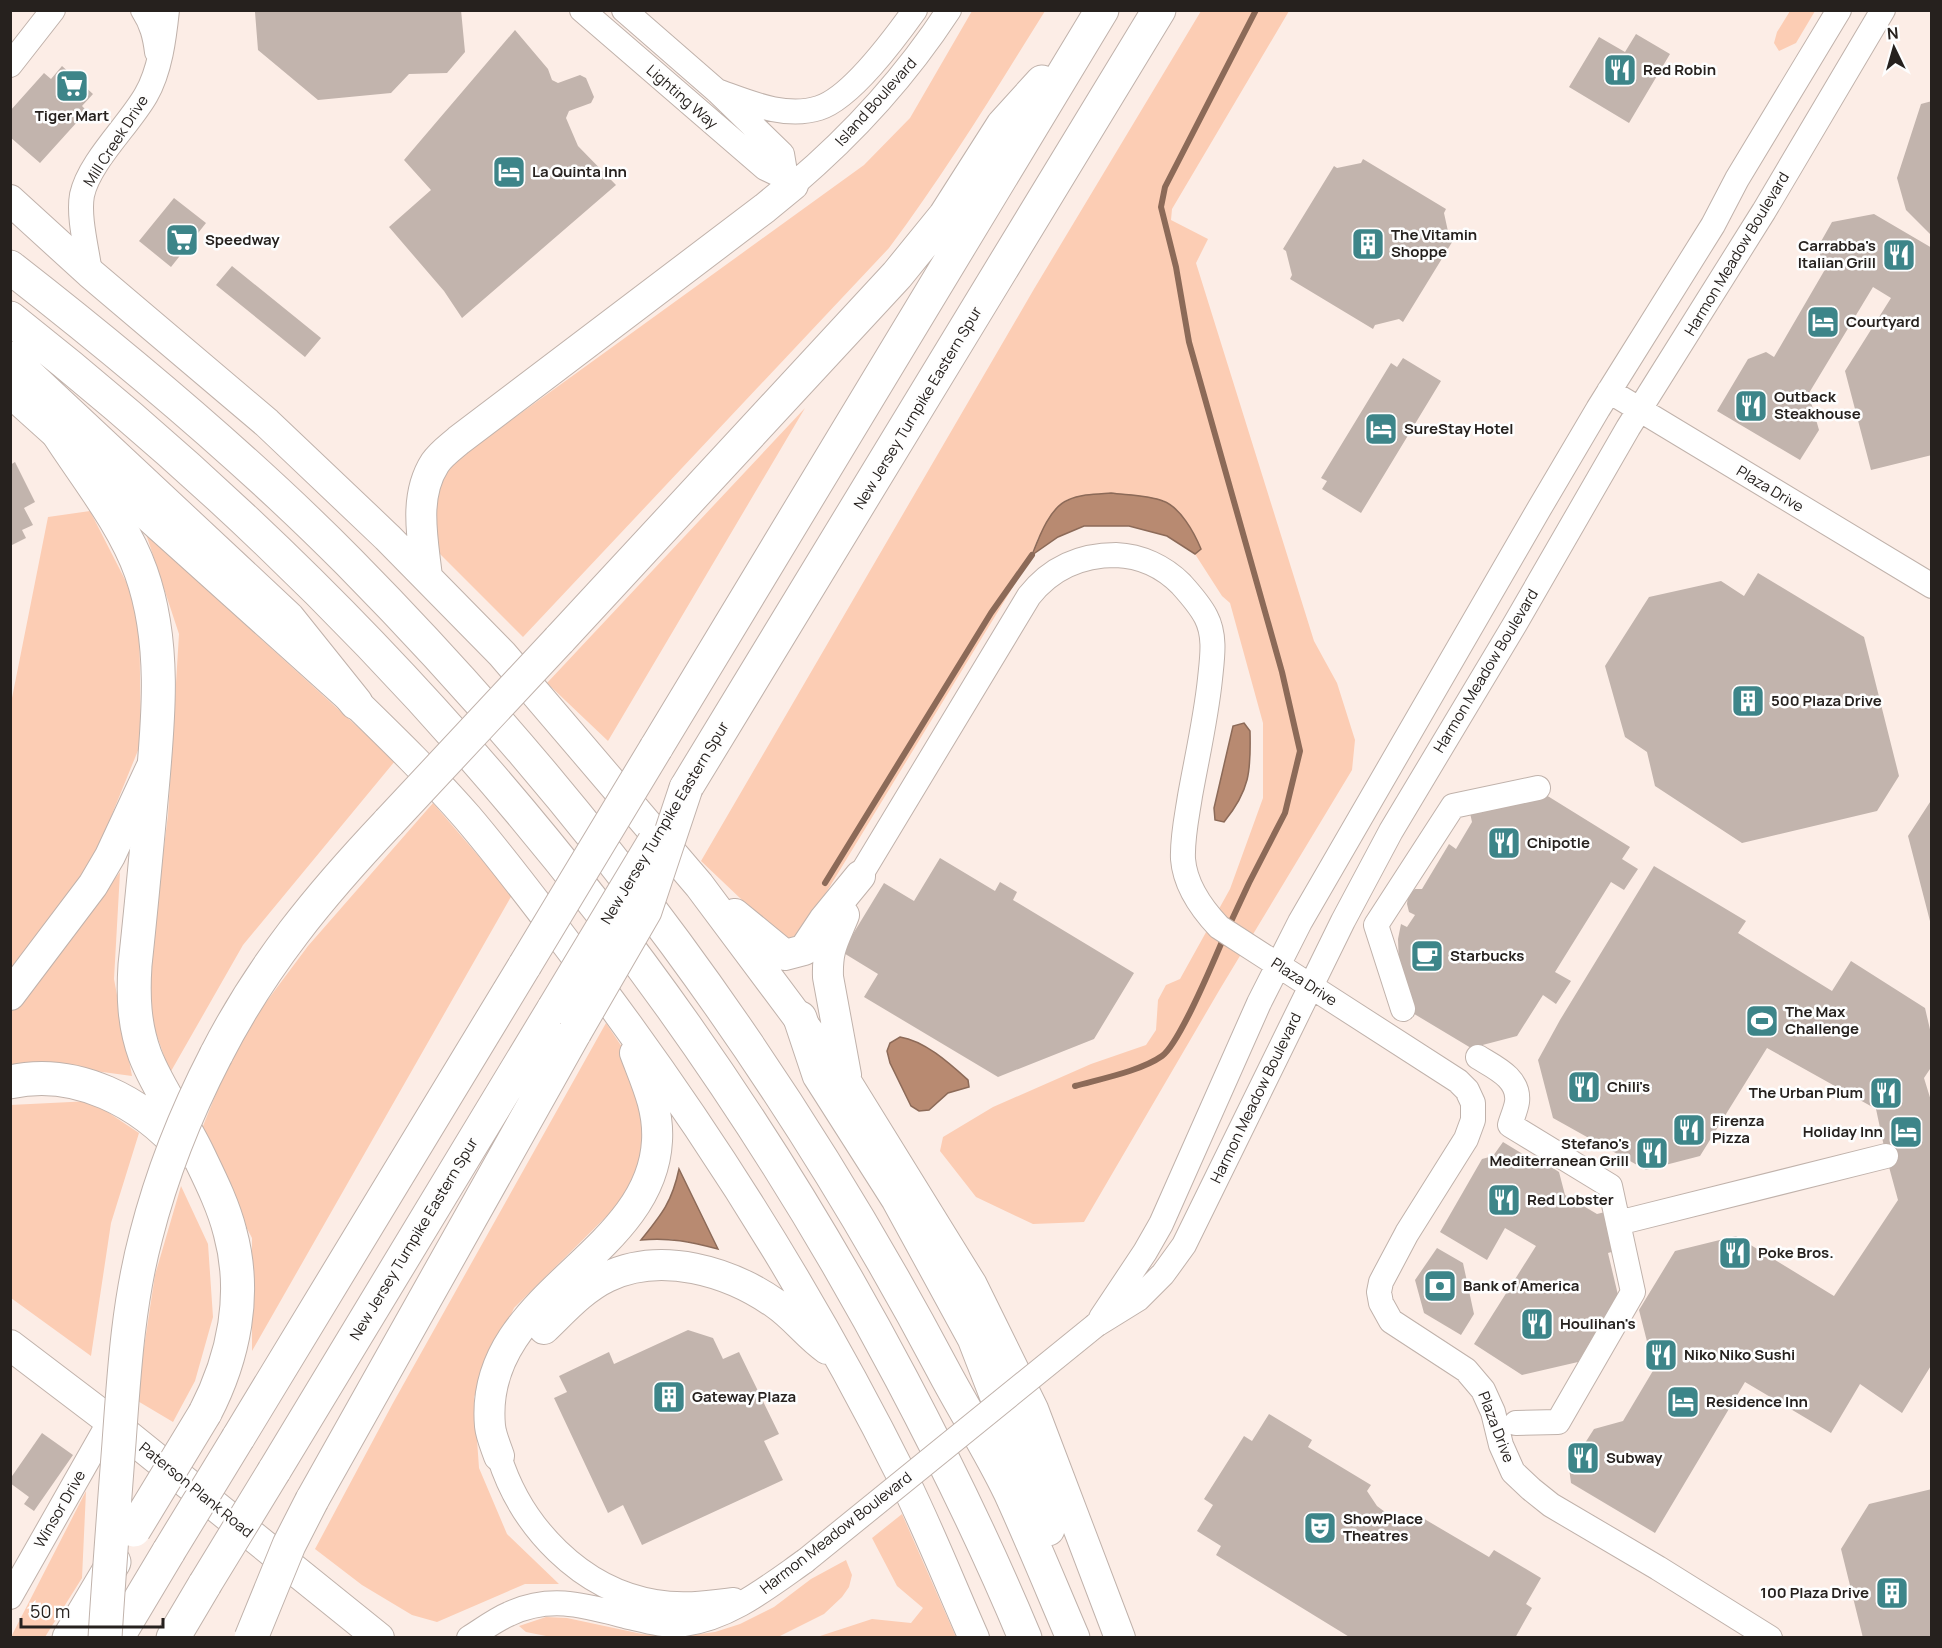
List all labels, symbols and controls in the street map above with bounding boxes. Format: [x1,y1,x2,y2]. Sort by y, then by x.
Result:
north arrow [1864,18,1924,78]
text: N [1886,22,1899,45]
restaurant icon: Red Robin [1602,52,1638,88]
street label: Island Boulevard [830,53,921,151]
place label: Red Robin [1643,59,1716,80]
street label: Lighting Way [642,60,723,134]
supermarket icon: Tiger Mart [54,68,90,104]
street label: Mill Creek Drive [78,91,153,191]
place label: Tiger Mart [35,105,109,126]
hotel icon: La Quinta Inn [491,154,527,190]
place label: La Quinta Inn [532,161,627,182]
street label: Harmon Meadow Boulevard [1679,168,1794,340]
supermarket icon: Speedway [164,222,200,258]
place label: The Vitamin Shoppe [1391,224,1477,262]
building icon: The Vitamin Shoppe [1350,226,1386,262]
place label: Speedway [205,229,280,250]
place label: Carrabba's Italian Grill [1798,235,1876,273]
restaurant icon: Carrabba's Italian Grill [1881,237,1917,273]
street label: New Jersey Turnpike Eastern Spur [848,302,987,513]
hotel icon: Courtyard [1805,304,1841,340]
place label: Courtyard [1846,311,1920,332]
place label: Outback Steakhouse [1774,386,1861,424]
restaurant icon: Outback Steakhouse [1733,388,1769,424]
hotel icon: SureStay Hotel [1363,411,1399,447]
place label: SureStay Hotel [1404,418,1513,439]
street label: Plaza Drive [1733,460,1808,517]
street label: Harmon Meadow Boulevard [1428,585,1543,757]
building icon: 500 Plaza Drive [1730,683,1766,719]
place label: 500 Plaza Drive [1771,690,1882,711]
street label: New Jersey Turnpike Eastern Spur [595,717,734,928]
restaurant icon: Chipotle [1486,825,1522,861]
place label: Chipotle [1527,832,1590,853]
cafe icon: Starbucks [1409,938,1445,974]
place label: Starbucks [1450,945,1524,966]
street label: Plaza Drive [1267,952,1342,1011]
place label: The Max Challenge [1785,1001,1859,1039]
sports icon: The Max Challenge [1744,1003,1780,1039]
street label: Harmon Meadow Boulevard [1205,1009,1306,1187]
restaurant icon: Chili's [1566,1069,1602,1105]
restaurant icon: The Urban Plum [1868,1075,1904,1111]
place label: Chili's [1607,1076,1650,1097]
place label: The Urban Plum [1749,1082,1863,1103]
place label: Firenza Pizza [1712,1110,1764,1148]
restaurant icon: Firenza Pizza [1671,1112,1707,1148]
hotel icon: Holiday Inn [1888,1114,1924,1150]
place label: Holiday Inn [1803,1121,1883,1142]
street label: New Jersey Turnpike Eastern Spur [344,1133,483,1344]
place label: Stefano's Mediterranean Grill [1489,1133,1629,1171]
restaurant icon: Stefano's Mediterranean Grill [1634,1135,1670,1171]
restaurant icon: Red Lobster [1486,1182,1522,1218]
place label: Red Lobster [1527,1189,1614,1210]
restaurant icon: Poke Bros. [1717,1235,1753,1271]
place label: Poke Bros. [1758,1242,1834,1263]
bank icon: Bank of America [1422,1268,1458,1304]
place label: Bank of America [1463,1275,1579,1296]
restaurant icon: Houlihan's [1519,1306,1555,1342]
place label: Houlihan's [1560,1313,1636,1334]
restaurant icon: Niko Niko Sushi [1643,1337,1679,1373]
place label: Niko Niko Sushi [1684,1344,1795,1365]
building icon: Gateway Plaza [651,1379,687,1415]
hotel icon: Residence Inn [1665,1384,1701,1420]
place label: Gateway Plaza [692,1386,796,1407]
street label: Plaza Drive [1473,1388,1520,1466]
place label: Residence Inn [1706,1391,1808,1412]
street label: Paterson Plank Road [135,1437,258,1542]
restaurant icon: Subway [1565,1440,1601,1476]
place label: Subway [1606,1447,1663,1468]
street label: Winsor Drive [29,1466,90,1551]
street label: Harmon Meadow Boulevard [755,1467,916,1599]
place label: ShowPlace Theatres [1343,1508,1423,1546]
theatre icon: ShowPlace Theatres [1302,1510,1338,1546]
building icon: 100 Plaza Drive [1874,1575,1910,1611]
place label: 100 Plaza Drive [1760,1582,1869,1603]
scale bar [21,1591,164,1629]
text: 50 m [30,1599,70,1623]

